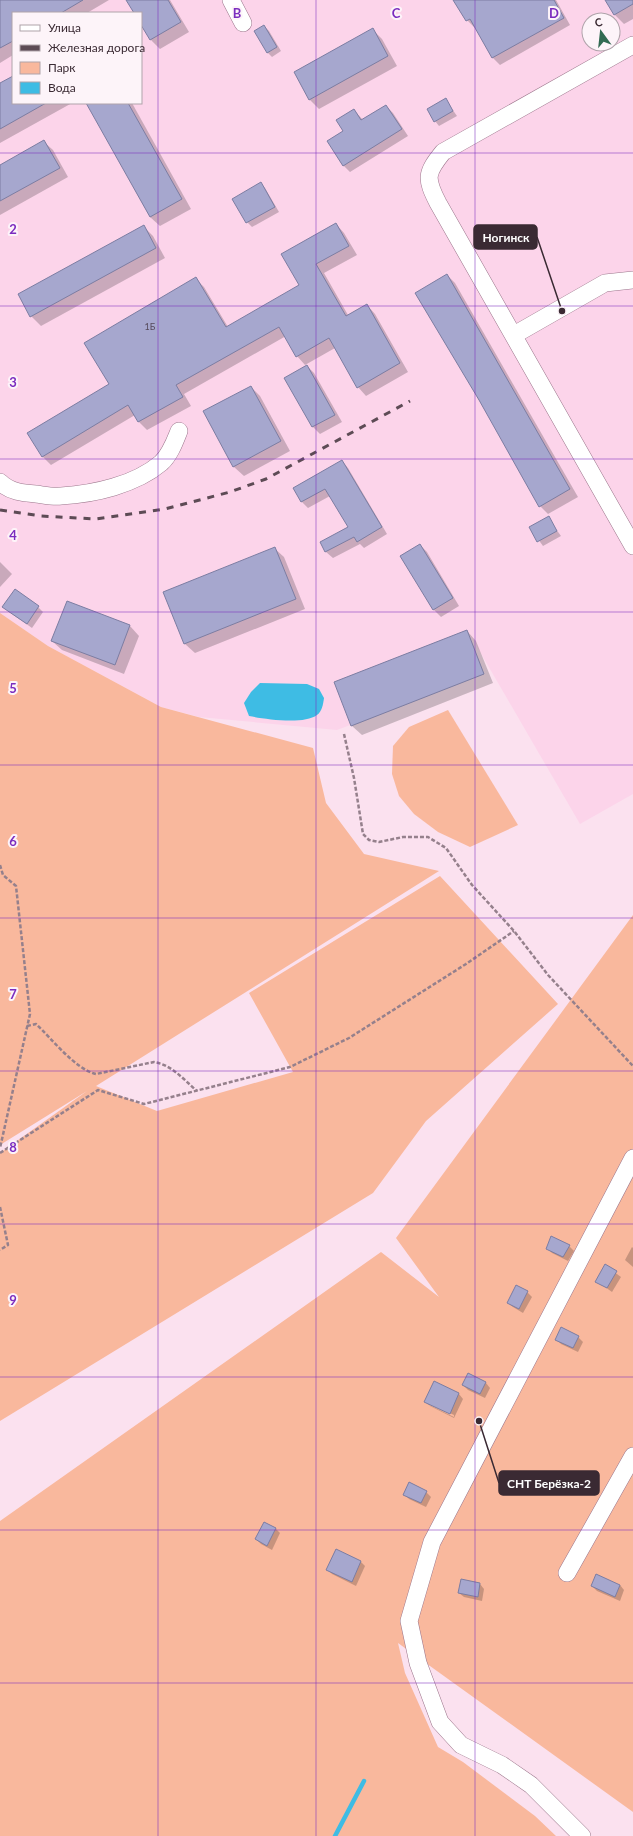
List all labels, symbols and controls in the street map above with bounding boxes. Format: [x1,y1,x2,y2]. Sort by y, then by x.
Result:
text: B [233,5,242,21]
text: C [392,5,401,21]
text: D [549,5,559,21]
legend [12,12,142,104]
north arrow [581,12,621,52]
text: С [593,14,604,29]
text: Улица [48,20,81,35]
text: Железная дорога [48,40,145,55]
text: Парк [48,60,76,75]
text: Вода [48,80,76,95]
text: 2 [9,221,17,237]
callout: Ногинск [474,225,537,249]
text: Ногинск [482,230,530,245]
house number: 1Б [145,321,156,332]
text: 3 [9,374,17,390]
text: 4 [9,527,17,543]
text: 5 [9,680,17,696]
text: 6 [9,833,17,849]
text: 7 [9,986,17,1002]
text: 8 [9,1139,17,1155]
text: 9 [9,1292,17,1308]
callout: СНТ Берёзка-2 [499,1471,599,1495]
text: СНТ Берёзка-2 [507,1476,591,1491]

